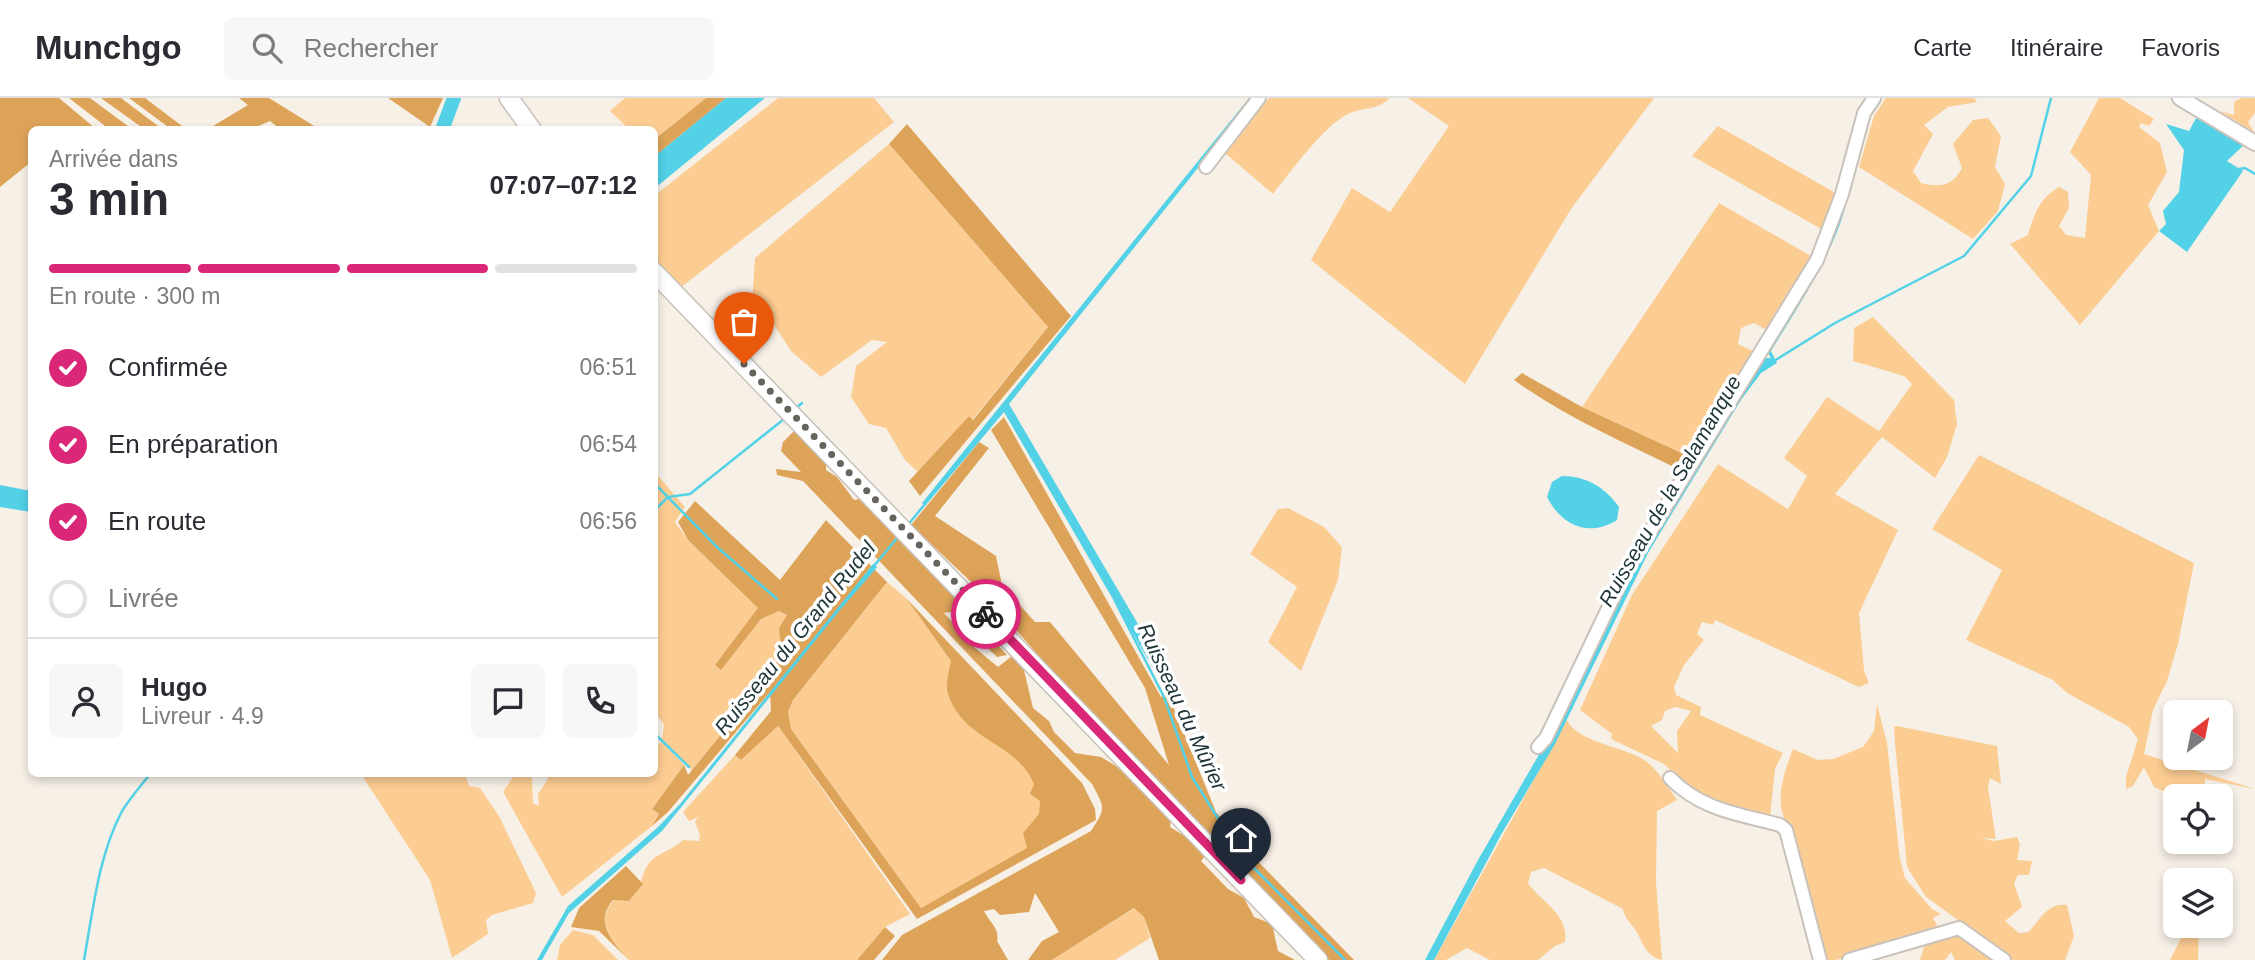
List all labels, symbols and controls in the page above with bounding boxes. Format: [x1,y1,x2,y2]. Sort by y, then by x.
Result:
search box [224,17,714,80]
text: Munchgo [35,29,182,66]
icon: search [248,29,286,67]
text: Rechercher [304,33,438,63]
text: Carte [1913,34,1972,61]
text: Itinéraire [2010,34,2103,61]
text: Favoris [2141,34,2220,61]
text: Arrivée dans [49,146,178,172]
text: 07:07–07:12 [490,170,637,200]
text: 3 min [49,173,169,225]
text: En route · 300 m [49,283,220,309]
pin [714,292,774,364]
icon: bag [725,303,763,341]
icon: check [49,349,87,387]
text: Confirmée [108,352,228,382]
text: 06:51 [579,354,637,380]
water label: Ruisseau de la Salamanque [1594,371,1745,610]
icon: check [49,426,87,464]
text: En préparation [108,429,279,459]
text: 06:54 [579,431,637,457]
icon: check [49,503,87,541]
text: En route [108,506,206,536]
text: 06:56 [579,508,637,534]
water label: Ruisseau du Grand Rudel [710,536,880,739]
courier [951,579,1021,649]
text: Livrée [108,583,179,613]
icon: bike [967,595,1005,633]
water label: Ruisseau du Mûrier [1134,619,1232,795]
button: person [49,664,123,738]
button: chat [471,664,545,738]
button: phone [563,664,637,738]
text: Hugo [141,672,207,702]
north arrow [2163,700,2233,770]
map controls [2163,700,2233,938]
text: Livreur · 4.9 [141,703,264,729]
button: locate [2163,784,2233,854]
pin [1211,808,1271,880]
icon: home [1222,819,1260,857]
button: layers [2163,868,2233,938]

